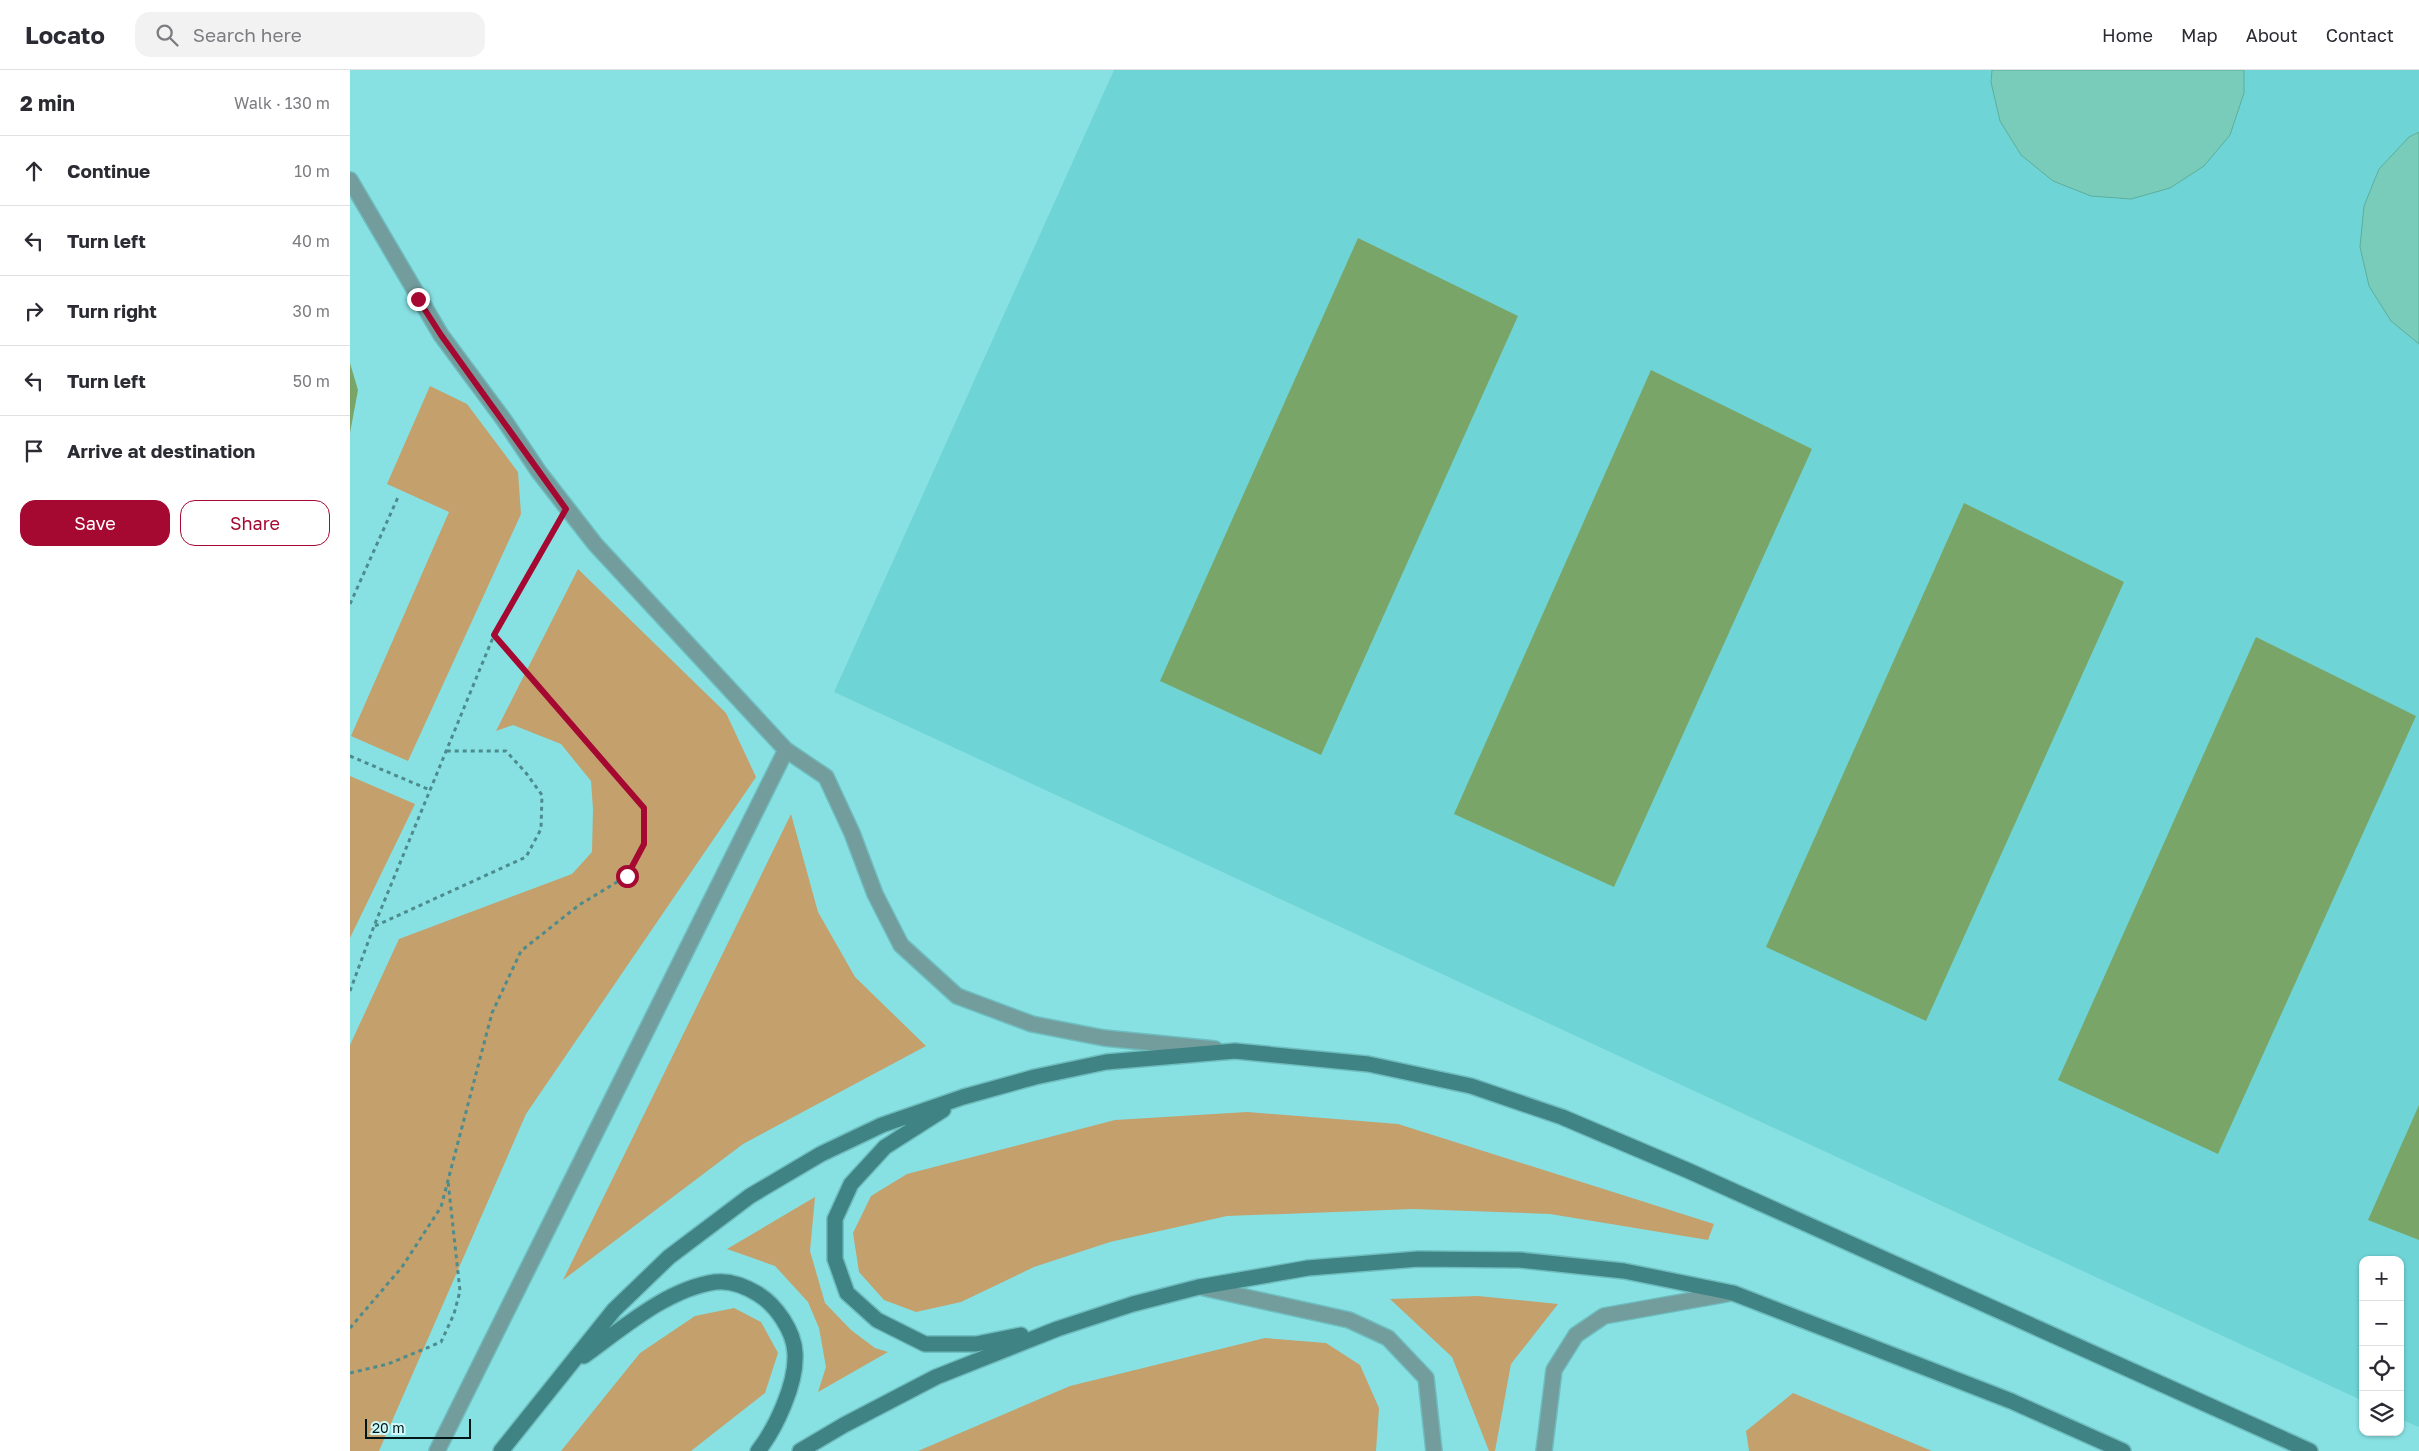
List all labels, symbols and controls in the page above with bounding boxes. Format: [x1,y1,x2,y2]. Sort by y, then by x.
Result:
search box [135,12,485,57]
text: Locato [25,20,105,49]
icon: search [153,21,181,49]
text: Search here [193,23,302,46]
text: Home [2102,24,2153,46]
text: Map [2181,24,2218,46]
text: About [2246,24,2298,46]
text: Contact [2326,24,2394,46]
text: 2 min [20,90,75,116]
text: Walk · 130 m [234,93,330,113]
icon: ahead [20,157,48,185]
text: Continue [67,159,150,182]
text: 10 m [294,161,330,181]
icon: left [20,227,48,255]
text: Turn left [67,229,146,252]
text: 40 m [292,231,330,251]
route end [407,288,430,311]
icon: right [20,297,48,325]
text: Turn right [67,299,157,322]
text: 30 m [293,301,330,321]
icon: left [20,367,48,395]
text: Turn left [67,369,146,392]
text: 50 m [293,371,330,391]
icon: arrive [20,437,48,465]
text: Arrive at destination [67,439,255,462]
button: Save [20,500,170,546]
button: Share [180,500,330,546]
route start [616,865,639,888]
map controls [2359,1256,2404,1436]
button: + [2359,1256,2404,1301]
button: − [2359,1301,2404,1346]
button: locate [2359,1346,2404,1391]
button: layers [2359,1391,2404,1436]
scale bar [365,1416,471,1439]
text: 20 m [372,1419,405,1436]

